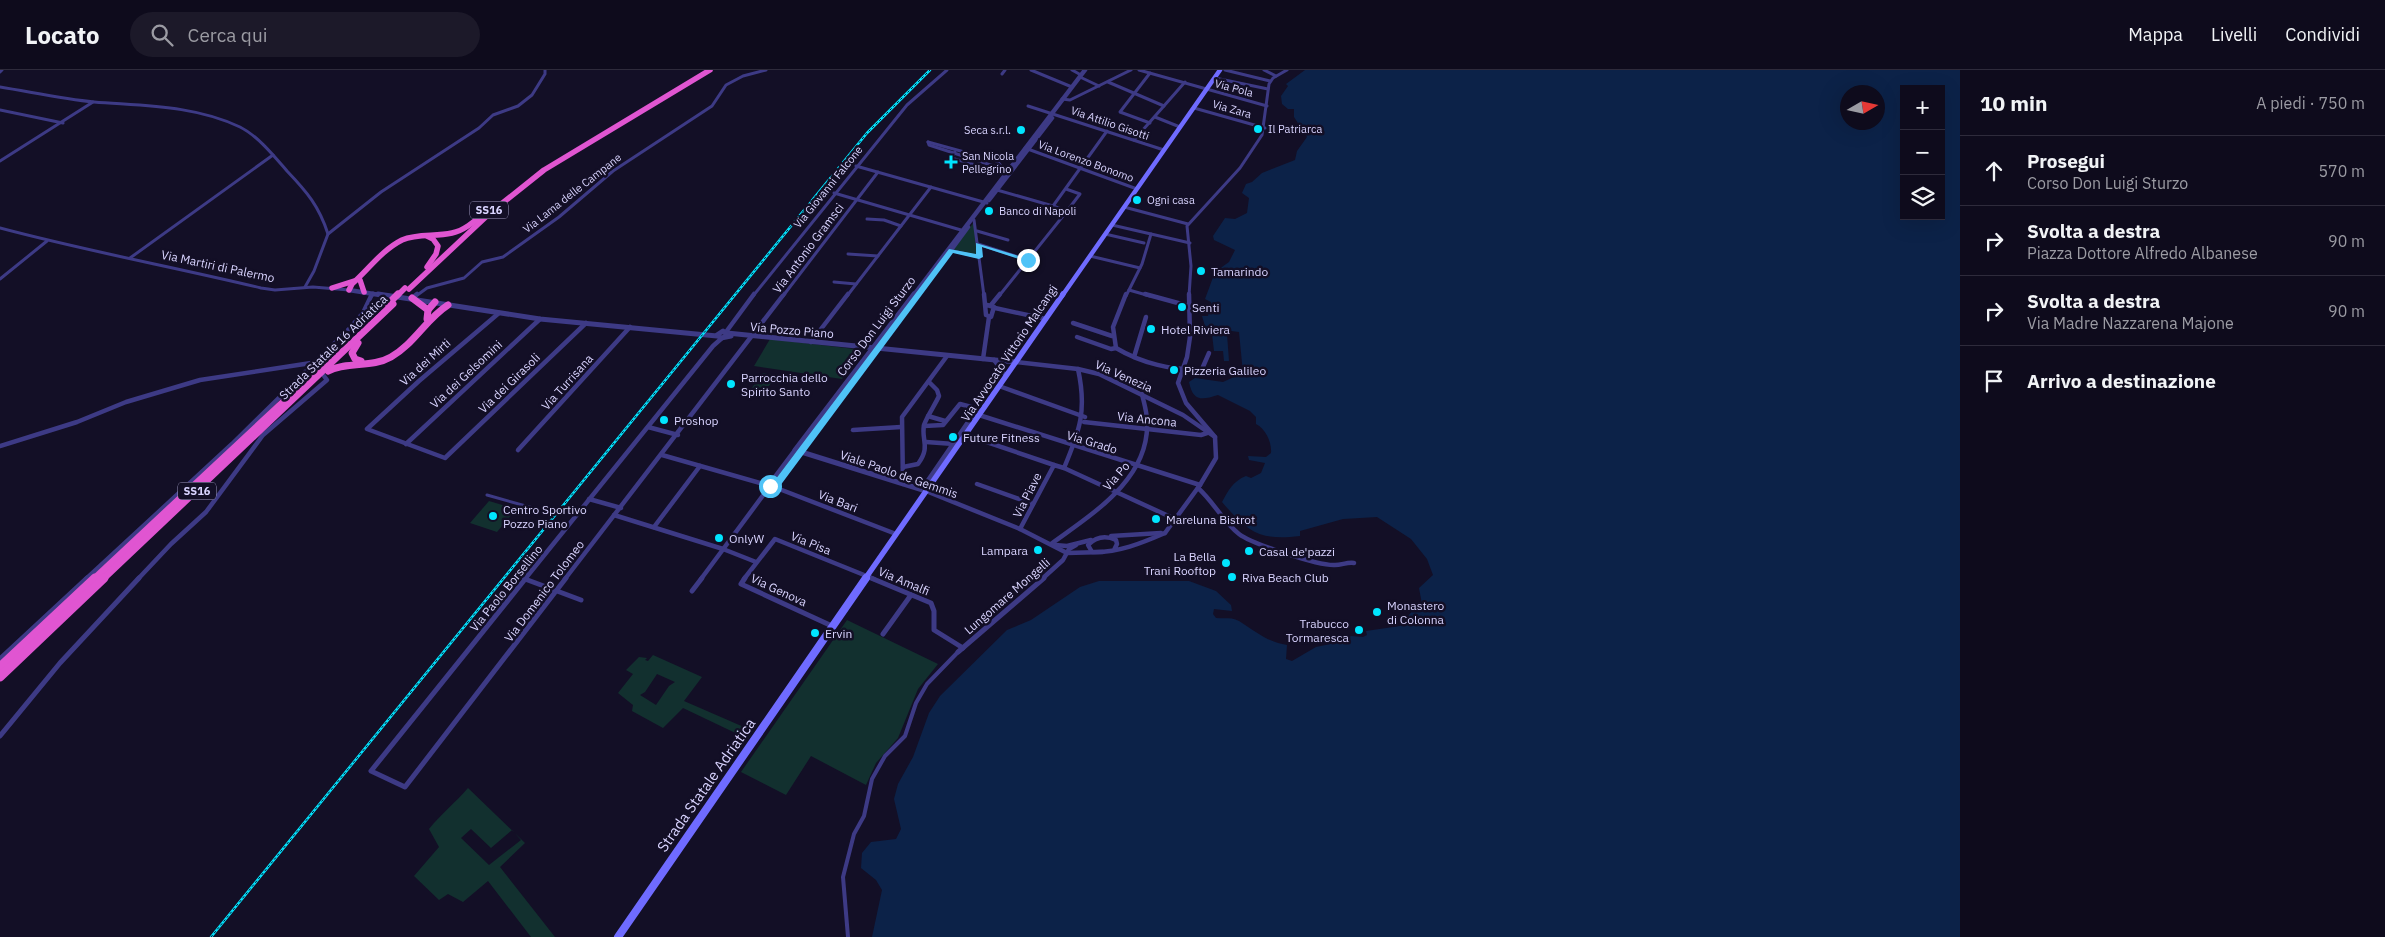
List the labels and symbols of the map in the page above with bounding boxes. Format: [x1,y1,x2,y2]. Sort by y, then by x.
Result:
street label: Via Pola [1213,76,1255,100]
north arrow [1840,85,1885,130]
street label: Via Zara [1211,97,1253,121]
street label: Via Attilio Gisotti [1069,103,1151,143]
place label: Il Patriarca [1268,122,1322,136]
place label: Seca s.r.l. [964,123,1011,137]
marker: Il Patriarca [1252,123,1264,135]
marker: Seca s.r.l. [1015,124,1027,136]
street label: Via Lorenzo Bonomo [1036,137,1136,185]
street label: Via Giovanni Falcone [790,143,866,231]
place label: San Nicola Pellegrino [962,149,1014,176]
street label: Via Lama delle Campane [520,150,624,236]
marker: San Nicola Pellegrino [944,155,958,169]
place label: Ogni casa [1147,193,1195,207]
marker: Ogni casa [1131,194,1143,206]
street label: Via Antonio Gramsci [769,200,847,296]
road number: SS16 [470,202,508,218]
place label: Banco di Napoli [999,204,1076,218]
marker: Banco di Napoli [983,205,995,217]
street label: Via Martiri di Palermo [160,247,276,285]
route end [1017,249,1040,272]
place label: Tamarindo [1211,264,1268,279]
marker: Tamarindo [1195,265,1207,277]
street label: Corso Don Luigi Sturzo [834,273,919,379]
street label: Via Avvocato Vittorio Malcangi [958,282,1060,424]
street label: Strada Statale 16 Adriatica [276,291,391,403]
place label: Senti [1192,300,1220,315]
marker: Senti [1176,301,1188,313]
street label: Via Pozzo Piano [749,319,835,341]
place label: Hotel Riviera [1161,322,1231,337]
marker: Hotel Riviera [1145,323,1157,335]
street label: Via dei Mirti [396,335,454,389]
street label: Via dei Gelsomini [427,337,505,411]
street label: Via dei Girasoli [475,350,543,416]
street label: Via Turrisana [538,351,596,413]
street label: Via Venezia [1093,357,1156,396]
place label: Pizzeria Galileo [1184,363,1266,378]
marker: Pizzeria Galileo [1168,364,1180,376]
place label: Parrocchia dello Spirito Santo [741,370,828,399]
marker: Parrocchia dello Spirito Santo [725,378,737,390]
street label: Via Ancona [1116,408,1178,430]
place label: Proshop [674,413,719,428]
marker: Proshop [658,414,670,426]
street label: Via Grado [1065,427,1119,457]
place label: Future Fitness [963,430,1040,445]
marker: Future Fitness [947,431,959,443]
street label: Viale Paolo de Gemmis [838,447,960,501]
street label: Via Po [1099,458,1133,493]
street label: Via Piave [1009,470,1045,520]
route start [759,475,782,498]
road number: SS16 [178,482,216,500]
street label: Via Bari [816,487,860,515]
place label: Centro Sportivo Pozzo Piano [503,502,587,531]
marker: Centro Sportivo Pozzo Piano [487,510,499,522]
place label: Mareluna Bistrot [1166,512,1255,527]
marker: Mareluna Bistrot [1150,513,1162,525]
street label: Via Pisa [789,528,834,558]
place label: OnlyW [729,531,764,546]
marker: OnlyW [713,532,725,544]
street label: Via Domenico Tolomeo [501,537,587,645]
street label: Via Paolo Borsellino [466,541,546,634]
place label: Lampara [981,543,1029,558]
marker: Lampara [1032,544,1044,556]
place label: Casal de'pazzi [1259,544,1335,559]
marker: Casal de'pazzi [1243,545,1255,557]
place label: La Bella Trani Rooftop [1144,549,1217,578]
street label: Lungomare Mongelli [961,555,1053,637]
marker: La Bella Trani Rooftop [1220,557,1232,569]
street label: Via Amalfi [876,564,932,598]
street label: Via Genova [749,570,810,610]
place label: Riva Beach Club [1242,570,1329,585]
marker: Riva Beach Club [1226,571,1238,583]
place label: Monastero di Colonna [1387,598,1445,627]
marker: Monastero di Colonna [1371,606,1383,618]
place label: Trabucco Tormaresca [1286,616,1350,645]
marker: Trabucco Tormaresca [1353,624,1365,636]
place label: Ervin [825,626,852,641]
marker: Ervin [809,627,821,639]
street label: Strada Statale Adriatica [653,714,759,856]

